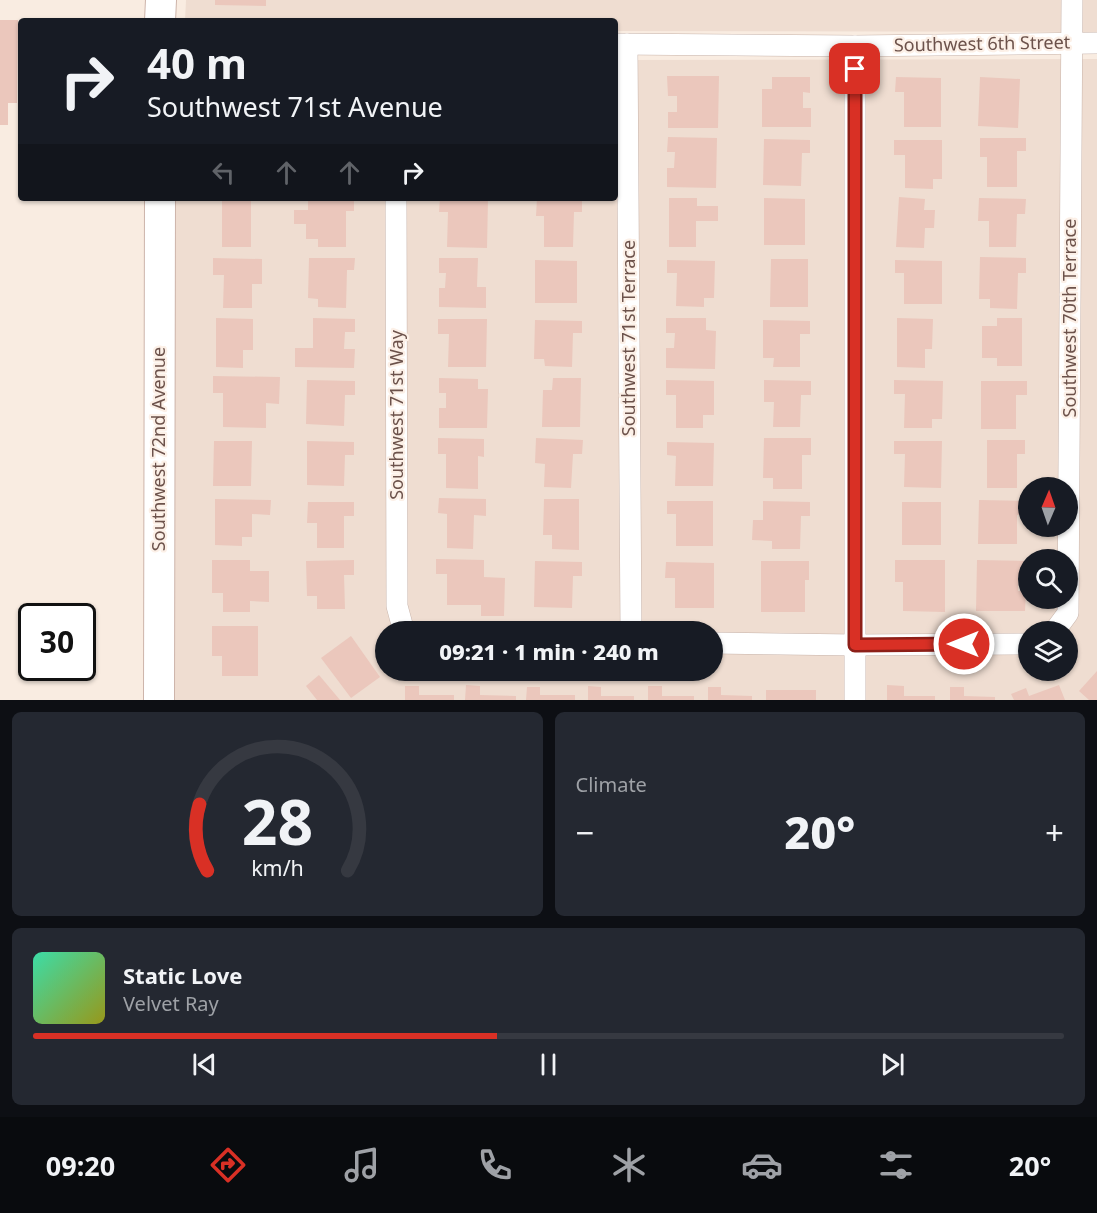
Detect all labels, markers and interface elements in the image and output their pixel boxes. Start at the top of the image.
street label: Southwest 6th Street [894,29,1071,57]
text: 40 m [147,34,247,91]
icon: right [48,42,126,120]
pin [829,43,880,94]
icon: arrive [838,52,871,85]
text: Southwest 71st Avenue [147,88,443,125]
icon: left [207,156,240,189]
icon: ahead [270,156,303,189]
icon: ahead [333,156,366,189]
icon: right [396,156,429,189]
street label: Southwest 70th Terrace [1057,219,1081,417]
street label: Southwest 71st Terrace [616,240,640,436]
street label: Southwest 71st Way [384,329,408,500]
street label: Southwest 72nd Avenue [146,347,170,551]
north arrow [1018,477,1078,537]
map controls [1018,477,1078,681]
button: search [1018,549,1078,609]
speed limit sign: 30 [18,603,96,681]
position arrow [932,612,996,676]
button: layers [1018,621,1078,681]
text: 09:21 · 1 min · 240 m [439,636,659,666]
text: Climate [576,771,647,798]
text: 28 [242,778,313,863]
text: 20° [784,801,855,862]
text: − [576,810,594,855]
text: + [1045,810,1064,855]
text: km/h [251,853,304,882]
text: Static Love [123,960,242,990]
text: Velvet Ray [123,990,219,1017]
icon: previous [188,1048,221,1081]
icon: pause [532,1048,565,1081]
icon: next [876,1048,909,1081]
icon: directions [207,1144,249,1186]
icon: music [341,1144,383,1186]
icon: phone [474,1144,516,1186]
icon: climate [608,1144,650,1186]
icon: car [741,1144,783,1186]
icon: filters [875,1144,917,1186]
text: 09:20 [46,1147,115,1184]
text: 20° [1009,1147,1051,1184]

